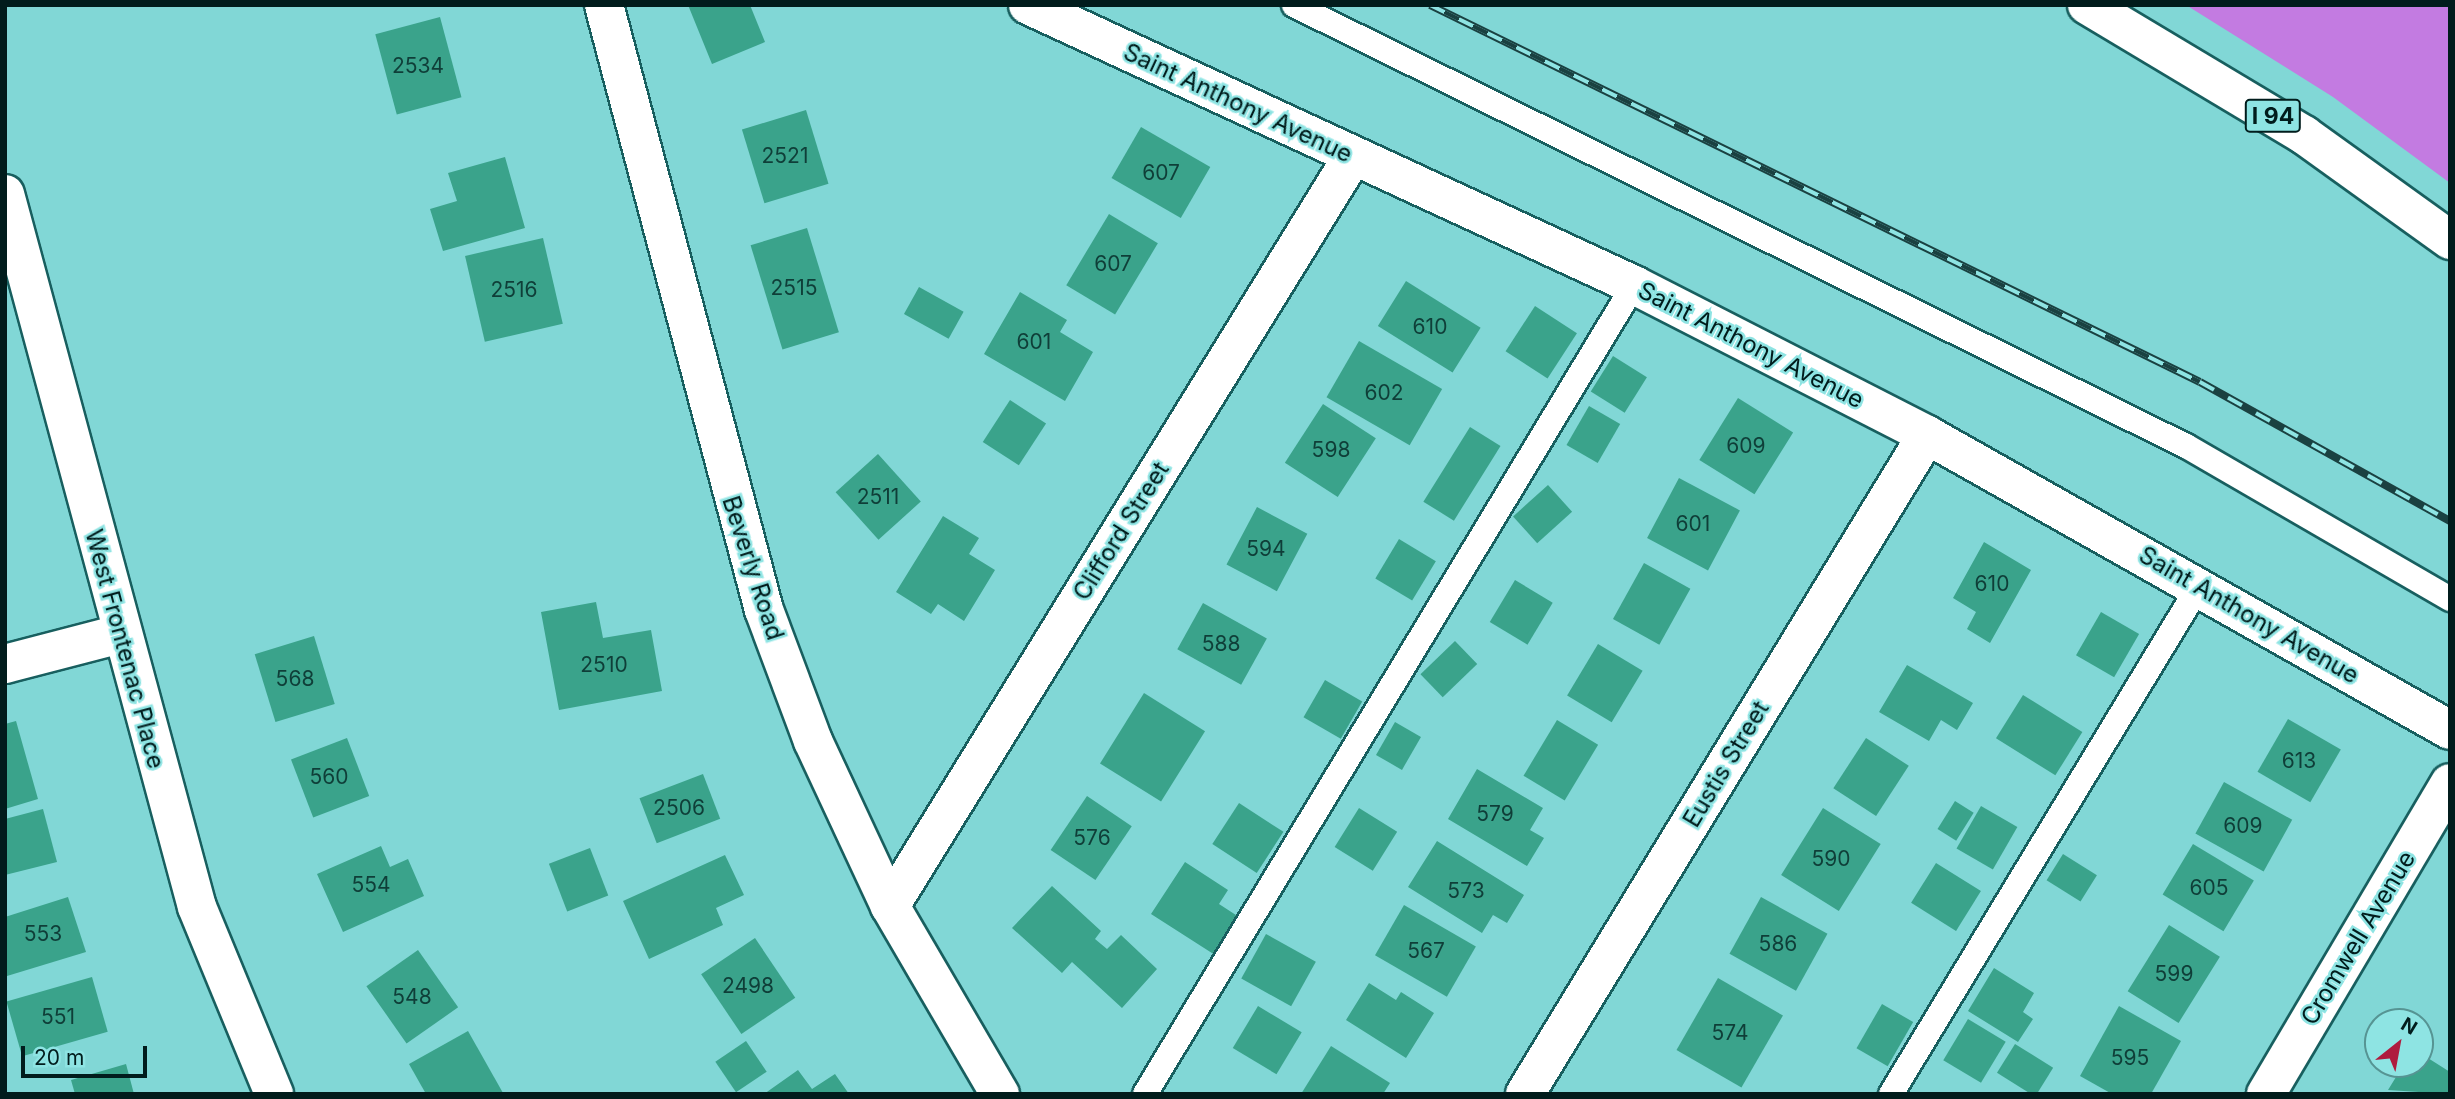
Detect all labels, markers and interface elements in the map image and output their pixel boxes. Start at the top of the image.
street label: Saint Anthony Avenue [1119,37,1357,169]
house number: 2534 [392,53,444,79]
road number: I 94 [2243,97,2303,136]
house number: 2521 [762,143,808,169]
house number: 607 [1142,160,1180,186]
house number: 607 [1094,251,1132,277]
house number: 2515 [771,275,817,301]
street label: Saint Anthony Avenue [1634,276,1868,414]
house number: 2516 [490,277,538,303]
house number: 610 [1413,314,1447,340]
house number: 601 [1017,329,1051,355]
house number: 602 [1364,380,1404,406]
house number: 609 [1726,433,1766,459]
house number: 598 [1312,437,1350,463]
street label: Clifford Street [1067,457,1175,605]
house number: 2511 [857,484,899,510]
street label: Beverly Road [716,492,790,644]
house number: 601 [1676,511,1710,537]
street label: West Frontenac Place [79,526,171,772]
house number: 594 [1246,536,1286,562]
street label: Saint Anthony Avenue [2134,540,2364,690]
house number: 610 [1975,571,2009,597]
house number: 588 [1202,631,1240,657]
house number: 2510 [580,652,628,678]
house number: 568 [276,666,314,692]
street label: Eustis Street [1677,696,1775,832]
house number: 613 [2282,748,2316,774]
house number: 560 [309,764,349,790]
house number: 2506 [653,795,705,821]
house number: 579 [1476,801,1514,827]
house number: 609 [2223,813,2263,839]
house number: 576 [1073,825,1111,851]
house number: 590 [1811,846,1851,872]
street label: Cromwell Avenue [2295,846,2421,1030]
house number: 554 [351,872,391,898]
house number: 605 [2189,875,2229,901]
house number: 573 [1447,878,1485,904]
house number: 553 [24,921,62,947]
house number: 586 [1759,931,1797,957]
house number: 567 [1407,938,1445,964]
house number: 599 [2155,961,2193,987]
house number: 2498 [722,973,774,999]
house number: 548 [392,984,432,1010]
house number: 551 [41,1004,75,1030]
north arrow [2364,1008,2434,1078]
text: N [2397,1013,2421,1040]
house number: 574 [1712,1020,1748,1046]
scale bar [24,1032,150,1076]
text: 20 m [34,1045,84,1070]
house number: 595 [2111,1045,2149,1071]

